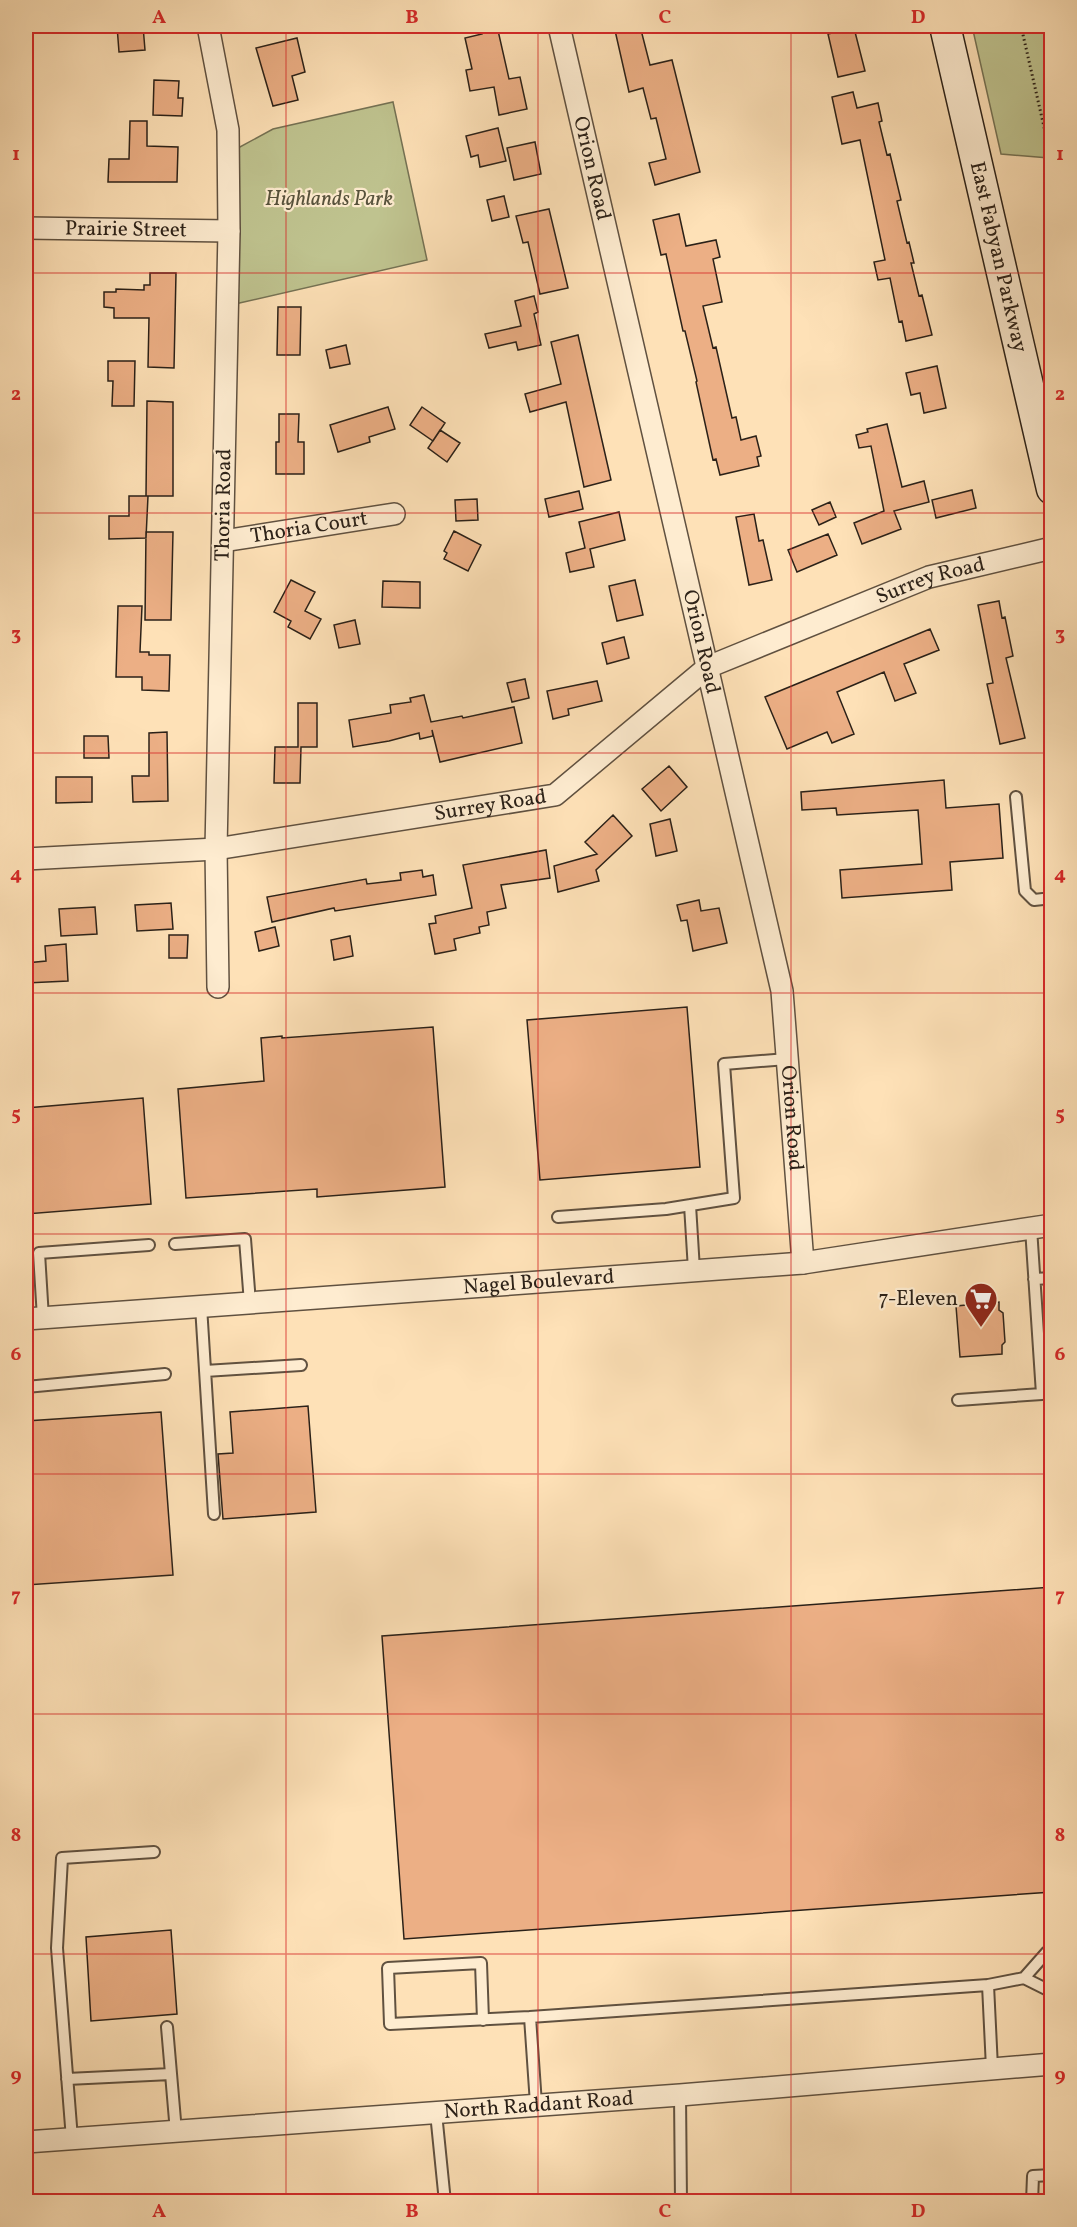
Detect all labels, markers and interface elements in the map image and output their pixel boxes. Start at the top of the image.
text: A [152,4,166,32]
text: B [405,4,419,32]
text: C [659,4,672,32]
text: D [911,4,925,32]
street label: Orion Road [566,113,618,223]
text: 1 [12,141,20,169]
text: 1 [1056,141,1064,169]
street label: East Fabyan Parkway [962,159,1035,356]
park label: Highlands Park [265,185,393,214]
street label: Prairie Street [65,214,187,245]
text: 2 [11,381,21,409]
text: 2 [1055,381,1065,409]
street label: Thoria Road [209,448,239,562]
street label: Thoria Court [248,504,370,551]
street label: Surrey Road [871,550,988,612]
street label: Orion Road [675,587,727,697]
text: 3 [11,621,21,649]
text: 3 [1055,621,1065,649]
street label: Surrey Road [432,782,548,829]
text: 4 [10,861,22,889]
text: 4 [1054,861,1066,889]
street label: Orion Road [773,1064,810,1172]
text: 5 [11,1101,21,1129]
text: 5 [1055,1101,1065,1129]
street label: Nagel Boulevard [462,1262,615,1302]
supermarket icon: 7-Eleven [963,1281,999,1328]
place label: 7-Eleven [878,1285,958,1314]
text: 6 [11,1341,22,1369]
text: 6 [1055,1341,1066,1369]
text: 7 [11,1582,21,1610]
text: 7 [1055,1582,1065,1610]
text: 8 [11,1822,21,1850]
text: 8 [1055,1822,1065,1850]
text: 9 [10,2062,22,2090]
text: 9 [1054,2062,1066,2090]
street label: North Raddant Road [443,2084,635,2126]
text: A [152,2198,166,2226]
text: B [405,2198,419,2226]
text: C [659,2198,672,2226]
text: D [911,2198,925,2226]

